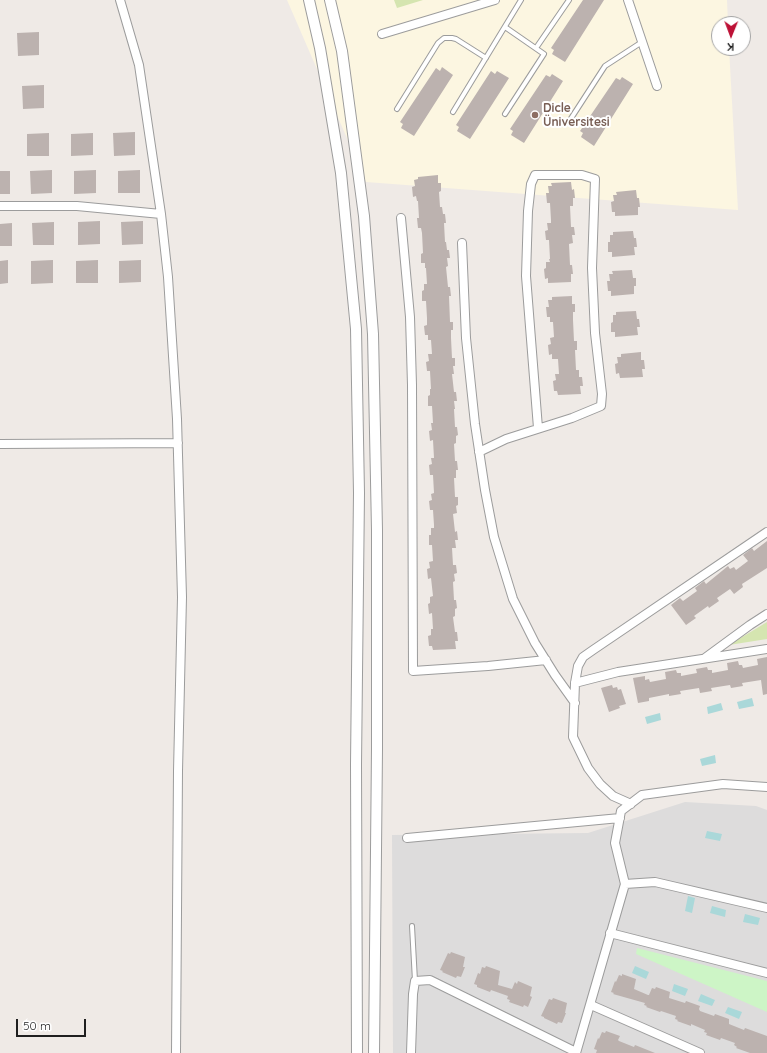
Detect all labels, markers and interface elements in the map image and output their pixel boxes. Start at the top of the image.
north arrow [711,16,751,56]
text: K [727,40,735,54]
place label: Dicle Üniversitesi [543,101,610,129]
marker: Dicle Üniversitesi [530,110,540,120]
scale bar [18,1011,88,1037]
text: 50 m [23,1018,51,1033]

